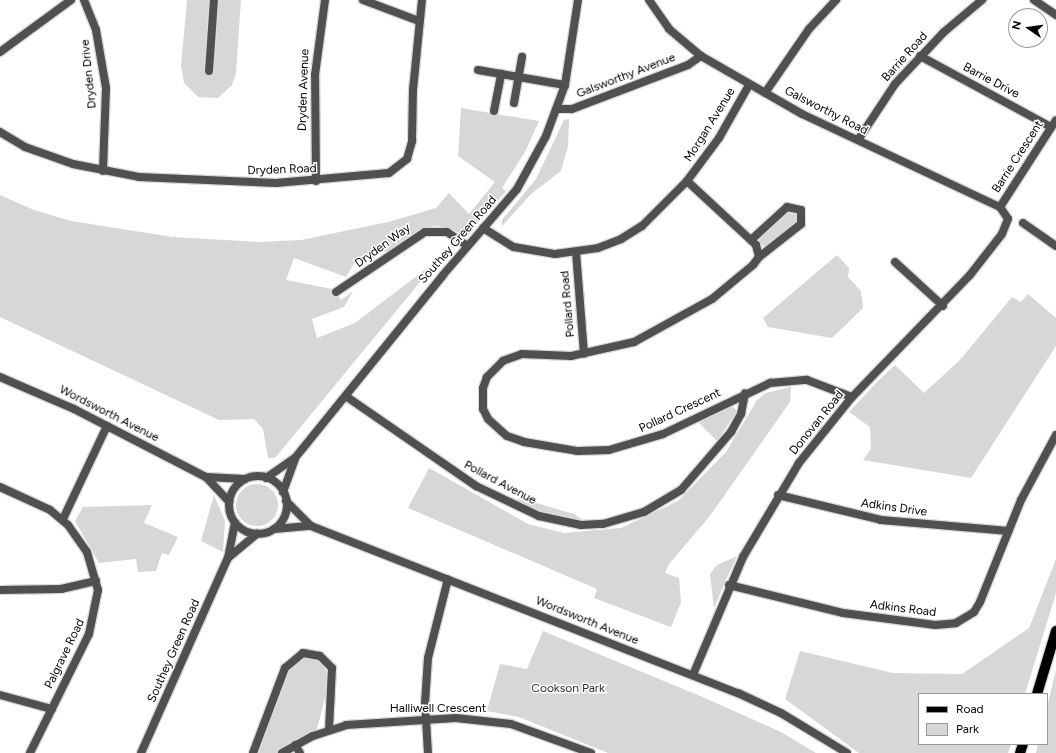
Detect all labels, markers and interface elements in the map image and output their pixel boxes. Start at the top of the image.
north arrow [1008,8,1048,48]
text: N [1010,20,1024,31]
street label: Barrie Road [879,29,931,85]
street label: Dryden Drive [78,39,100,109]
street label: Dryden Avenue [295,49,313,131]
street label: Galsworthy Avenue [575,51,677,101]
street label: Barrie Drive [960,60,1022,102]
street label: Galsworthy Road [782,84,870,138]
street label: Morgan Avenue [681,85,739,165]
street label: Barrie Crescent [989,118,1047,196]
street label: Dryden Road [247,162,317,178]
street label: Southey Green Road [416,193,500,287]
street label: Dryden Way [352,221,414,271]
street label: Pollard Road [558,270,578,338]
street label: Wordsworth Avenue [57,383,161,445]
street label: Pollard Crescent [637,386,723,436]
street label: Donovan Road [787,388,847,458]
street label: Pollard Avenue [461,458,539,508]
street label: Adkins Drive [860,496,928,520]
street label: Wordsworth Avenue [533,594,641,648]
street label: Southey Green Road [145,597,203,705]
street label: Adkins Road [869,598,937,620]
street label: Palgrave Road [42,617,88,691]
park label: Cookson Park [531,682,605,696]
legend [918,693,1048,745]
street label: Halliwell Crescent [390,702,486,716]
text: Road [956,702,984,716]
text: Park [956,722,979,736]

